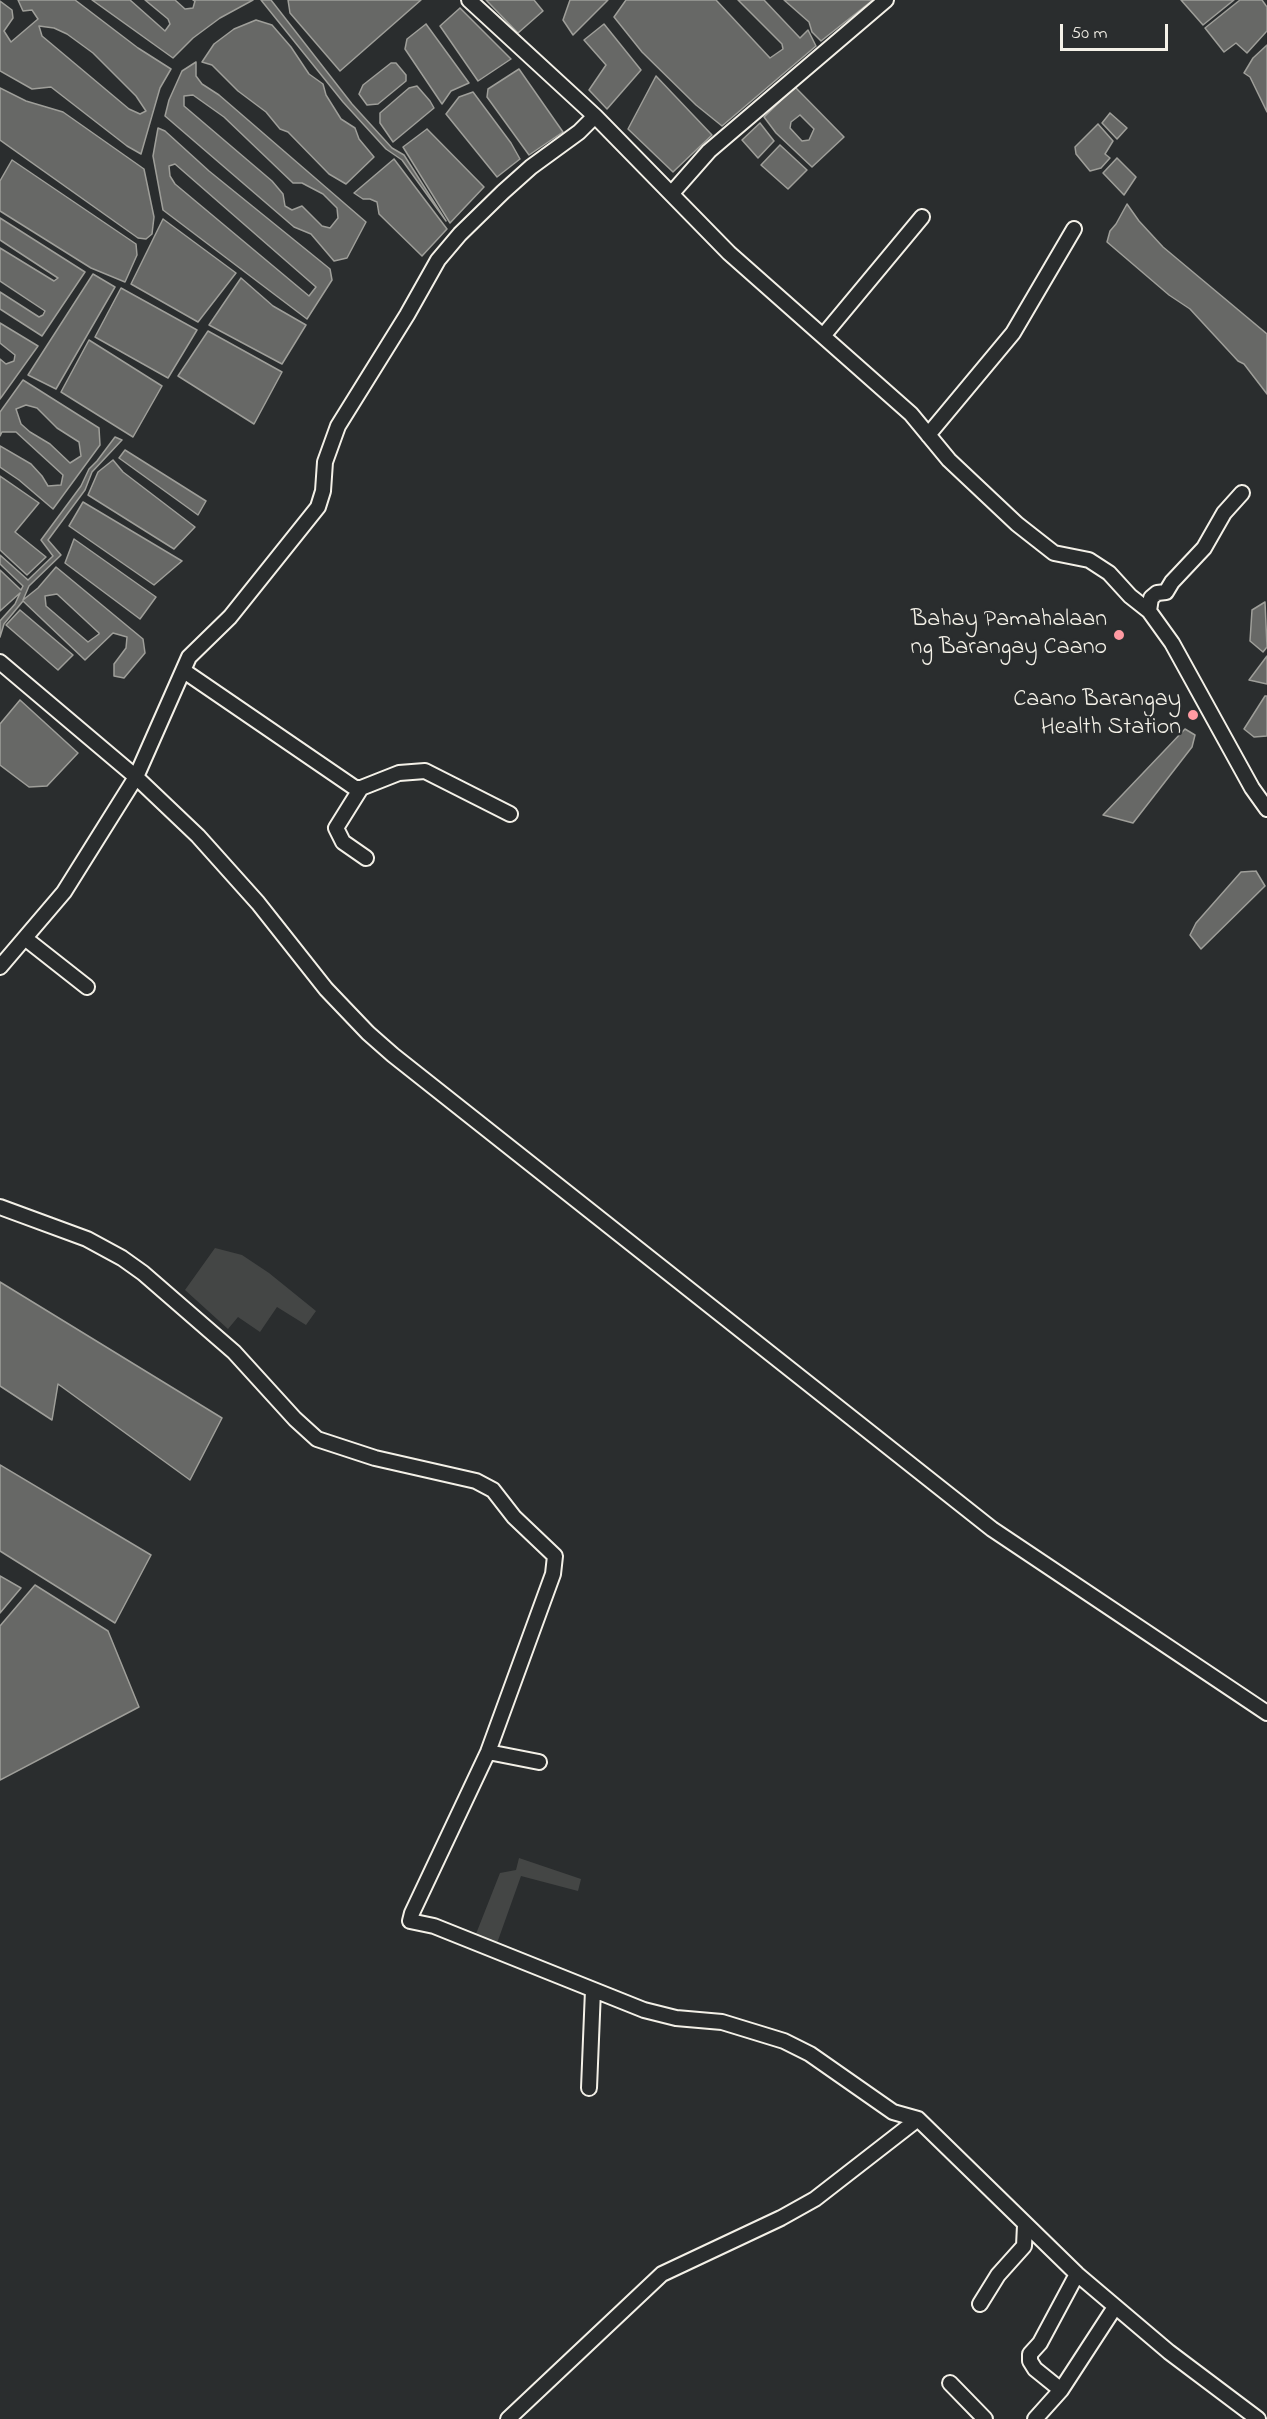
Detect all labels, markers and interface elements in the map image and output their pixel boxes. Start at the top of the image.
scale bar [1063,12,1171,50]
text: 50 m [1071,21,1108,47]
place label: Bahay Pamahalaan ng Barangay Caano [911,607,1107,663]
marker: Bahay Pamahalaan ng Barangay Caano [1112,628,1126,642]
place label: Caano Barangay Health Station [1013,687,1181,743]
marker: Caano Barangay Health Station [1186,708,1200,722]

